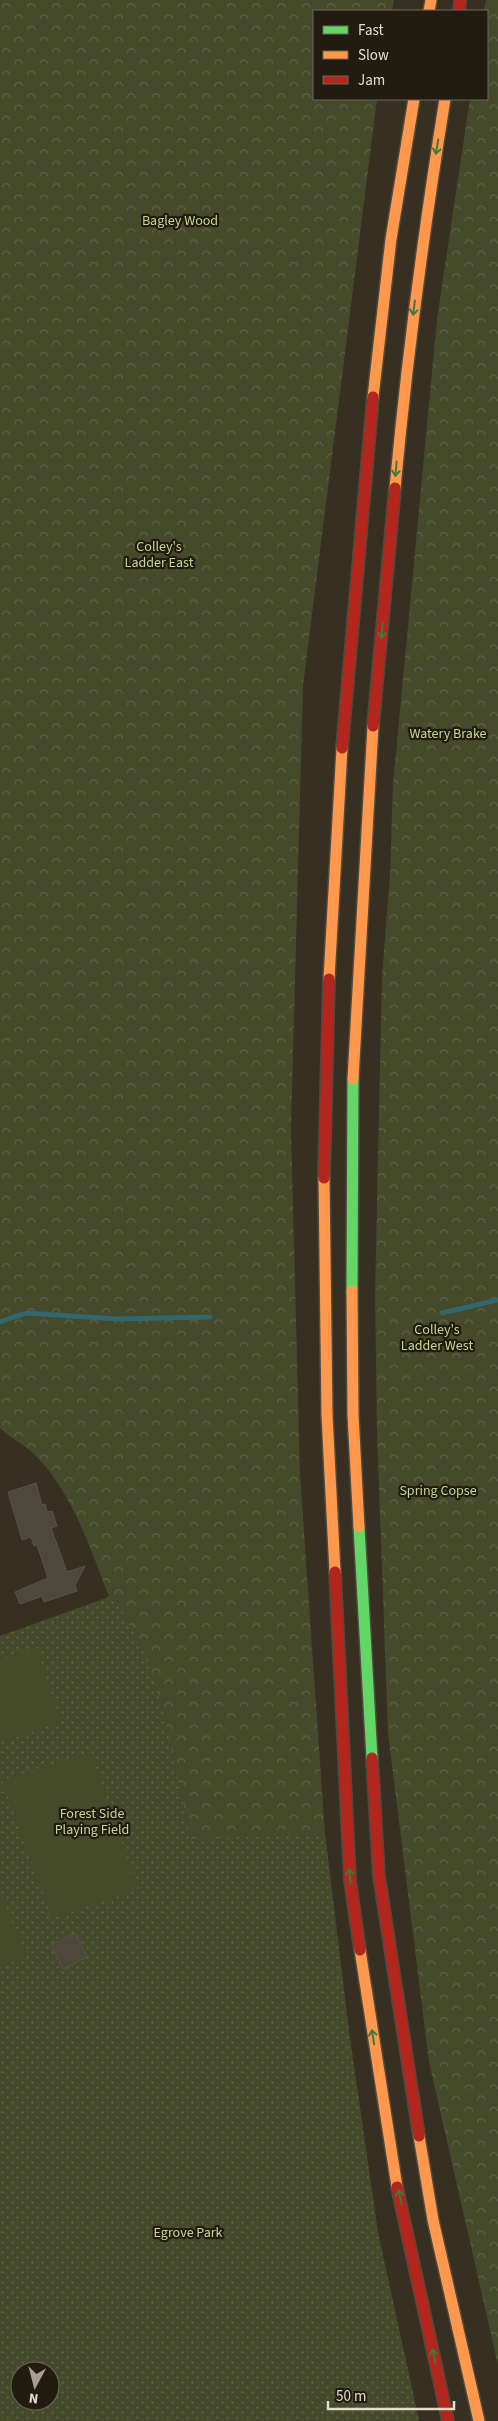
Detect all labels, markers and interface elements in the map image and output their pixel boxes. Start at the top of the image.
legend [313,10,488,100]
text: Fast [358,20,384,41]
text: Slow [358,45,389,66]
text: Jam [358,70,385,91]
one-way arrow [432,139,442,155]
park label: Bagley Wood [142,211,218,231]
one-way arrow [409,299,419,315]
one-way arrow [392,461,401,477]
park label: Colley's Ladder East [125,537,194,573]
one-way arrow [377,623,386,639]
park label: Watery Brake [409,724,487,744]
park label: Colley's Ladder West [401,1320,473,1356]
park label: Spring Copse [399,1481,477,1501]
park label: Forest Side Playing Field [55,1804,129,1840]
one-way arrow [345,1869,354,1885]
one-way arrow [368,2030,378,2046]
one-way arrow [395,2190,404,2206]
park label: Egrove Park [153,2223,223,2243]
one-way arrow [429,2349,438,2365]
north arrow [10,2361,60,2411]
scale bar [328,2378,454,2410]
text: 50 m [336,2386,366,2407]
text: N [28,2387,39,2408]

